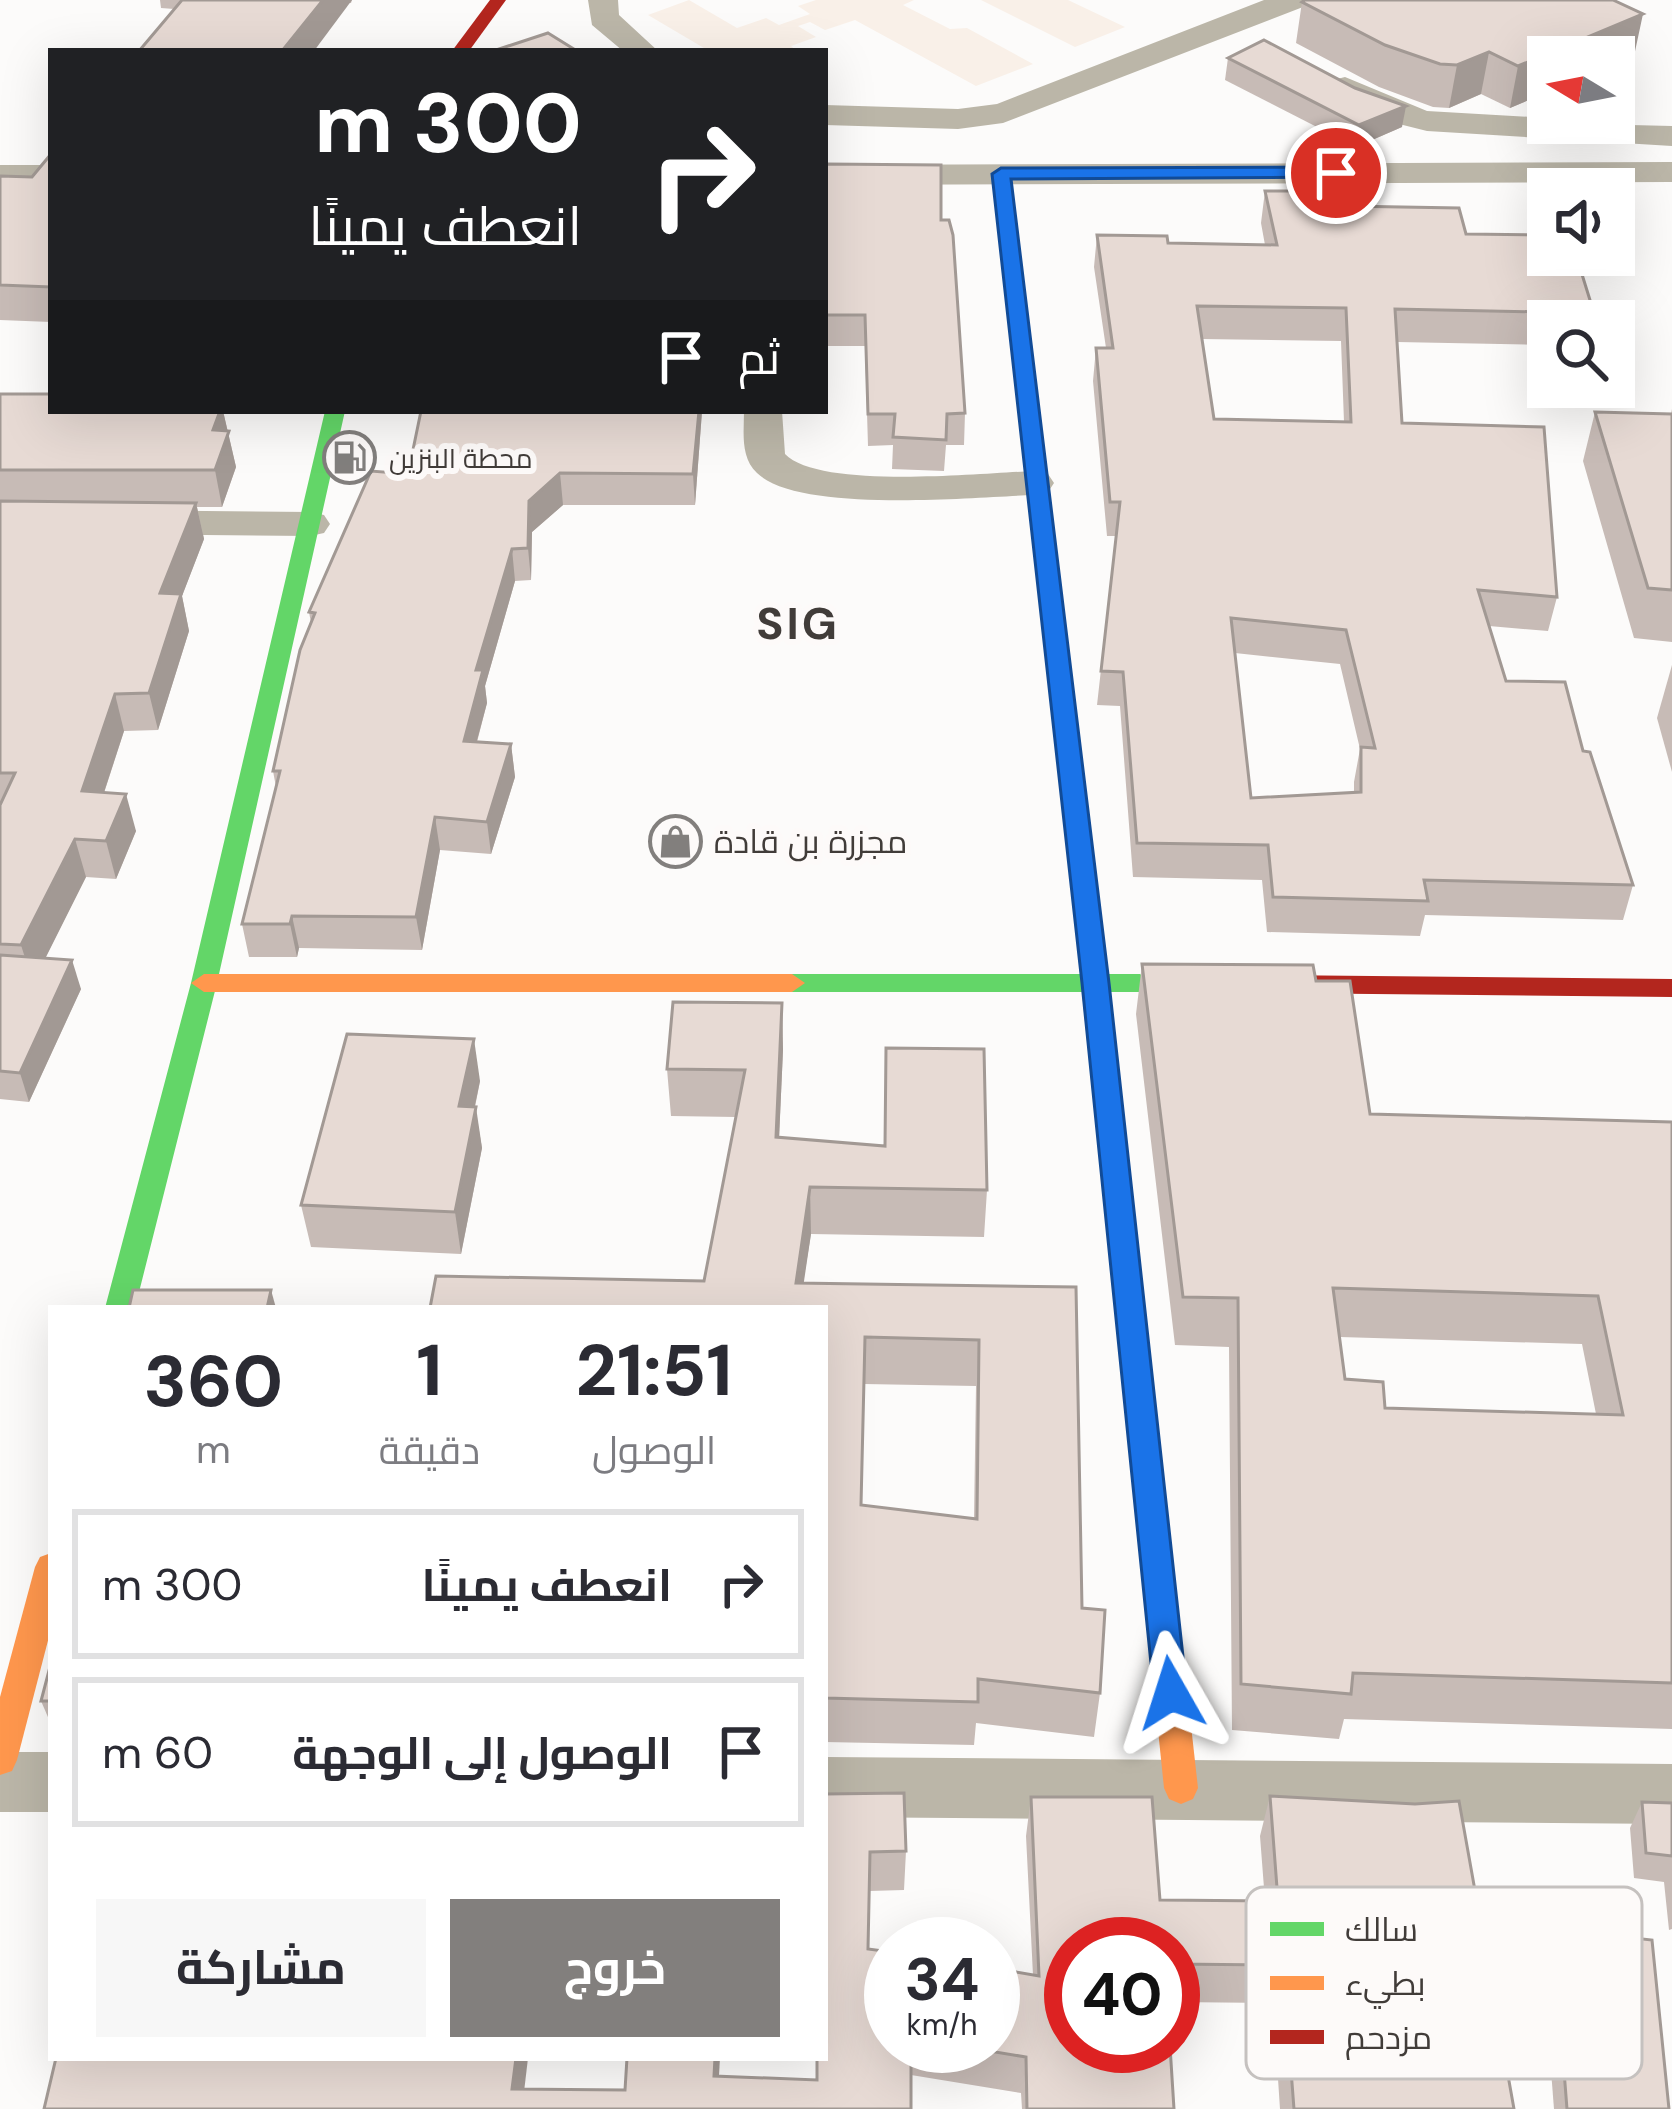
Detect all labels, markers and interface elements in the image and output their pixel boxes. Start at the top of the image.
north arrow [1527,36,1635,144]
map controls [1527,36,1635,408]
text: 300 m [314,69,582,178]
icon: right [624,96,780,252]
pin [1285,122,1387,224]
icon: arrive [1303,140,1369,206]
button: sound [1527,168,1635,276]
text: انعطف يمينًا [308,191,582,262]
button: search [1527,300,1635,408]
icon: arrive [648,324,714,390]
text: ثم [738,329,780,388]
fuel station icon: محطة البنزين [322,430,378,486]
place label: محطة البنزين [389,441,533,476]
district label: SIG [756,594,840,653]
shop icon: مجزرة بن قادة [647,813,703,869]
place label: مجزرة بن قادة [714,820,907,863]
text: 1 [416,1324,442,1417]
text: 21:51 [576,1324,733,1417]
text: 360 [143,1335,283,1428]
text: m [196,1424,231,1475]
text: دقيقة [379,1425,480,1476]
text: الوصول [592,1425,716,1476]
icon: right [708,1551,774,1617]
text: 300 m [102,1555,242,1614]
text: انعطف يمينًا [422,1556,672,1615]
position arrow [1108,1630,1234,1756]
icon: arrive [708,1719,774,1785]
text: 60 m [102,1723,213,1782]
text: الوصول إلى الوجهة [292,1724,672,1783]
legend [1246,1887,1642,2079]
button: مشاركة [96,1899,426,2037]
button: خروج [450,1899,780,2037]
text: سالك [1345,1908,1418,1951]
speed limit sign: 40 [1044,1917,1200,2073]
text: 34 [904,1940,980,2019]
text: بطيء [1345,1962,1426,2009]
text: km/h [907,2005,977,2044]
text: مزدحم [1345,2016,1432,2060]

